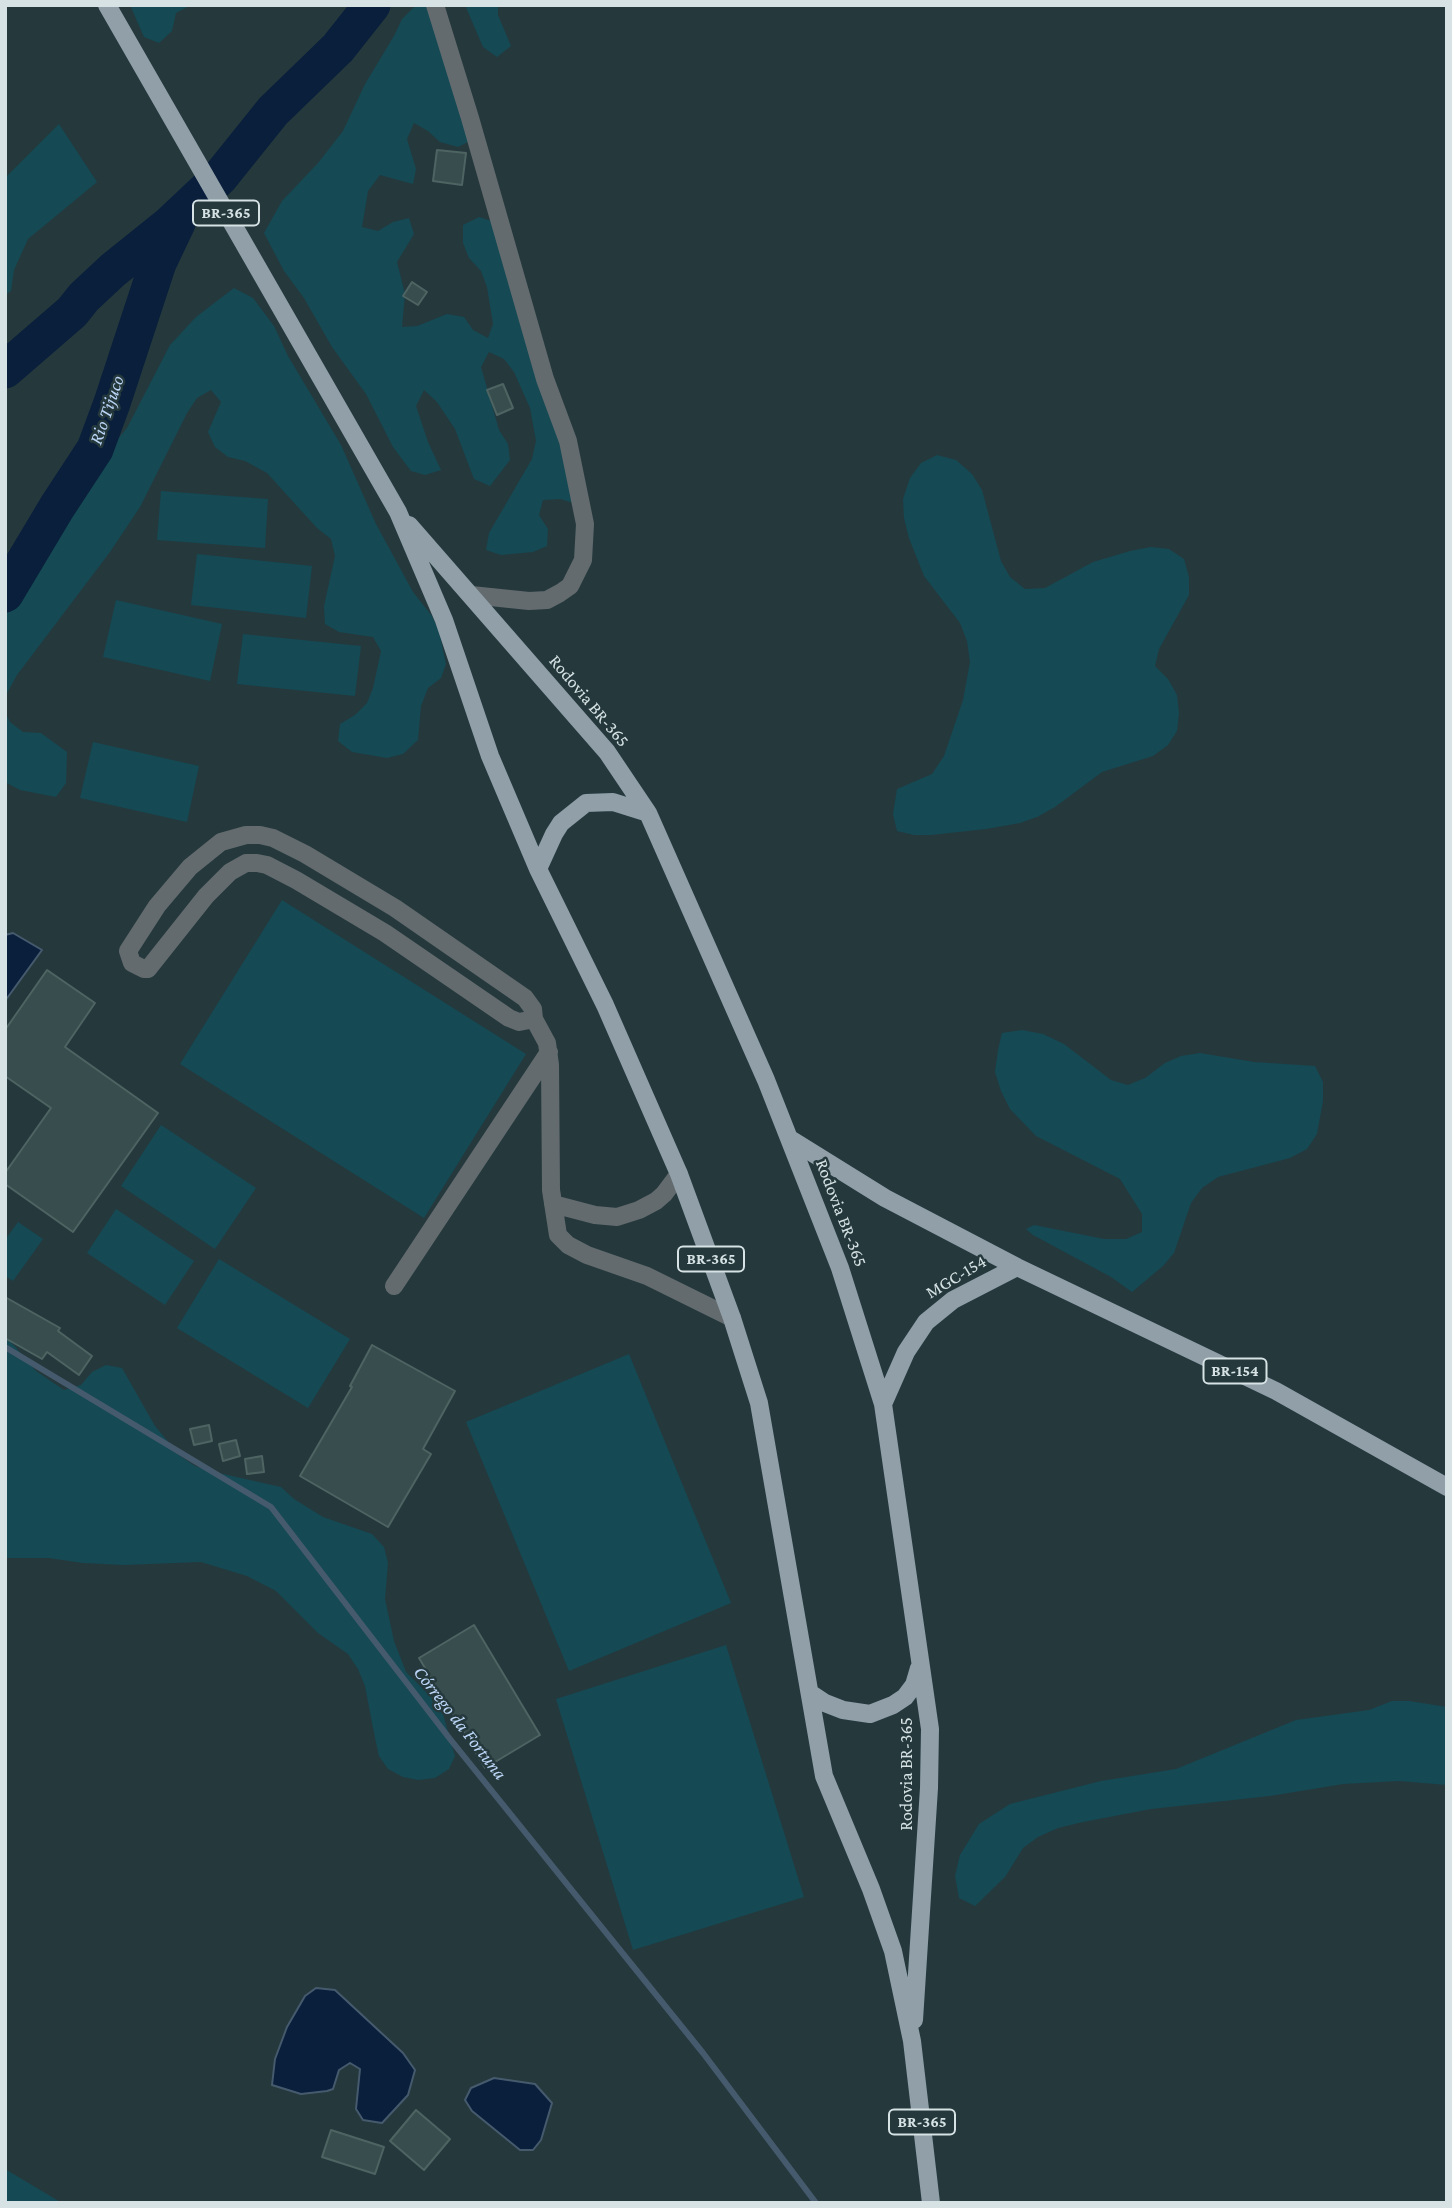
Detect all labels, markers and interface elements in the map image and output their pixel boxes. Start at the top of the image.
road number: BR-365 [193,200,259,226]
water label: Rio Tijuco [85,372,129,448]
street label: Rodovia BR-365 [544,651,634,751]
street label: Rodovia BR-365 [811,1156,871,1270]
road number: BR-365 [678,1246,744,1272]
street label: MGC-154 [922,1251,990,1303]
road number: BR-154 [1204,1358,1266,1384]
water label: Córrego da Fortuna [408,1662,512,1784]
street label: Rodovia BR-365 [895,1717,917,1831]
road number: BR-365 [889,2110,955,2134]

